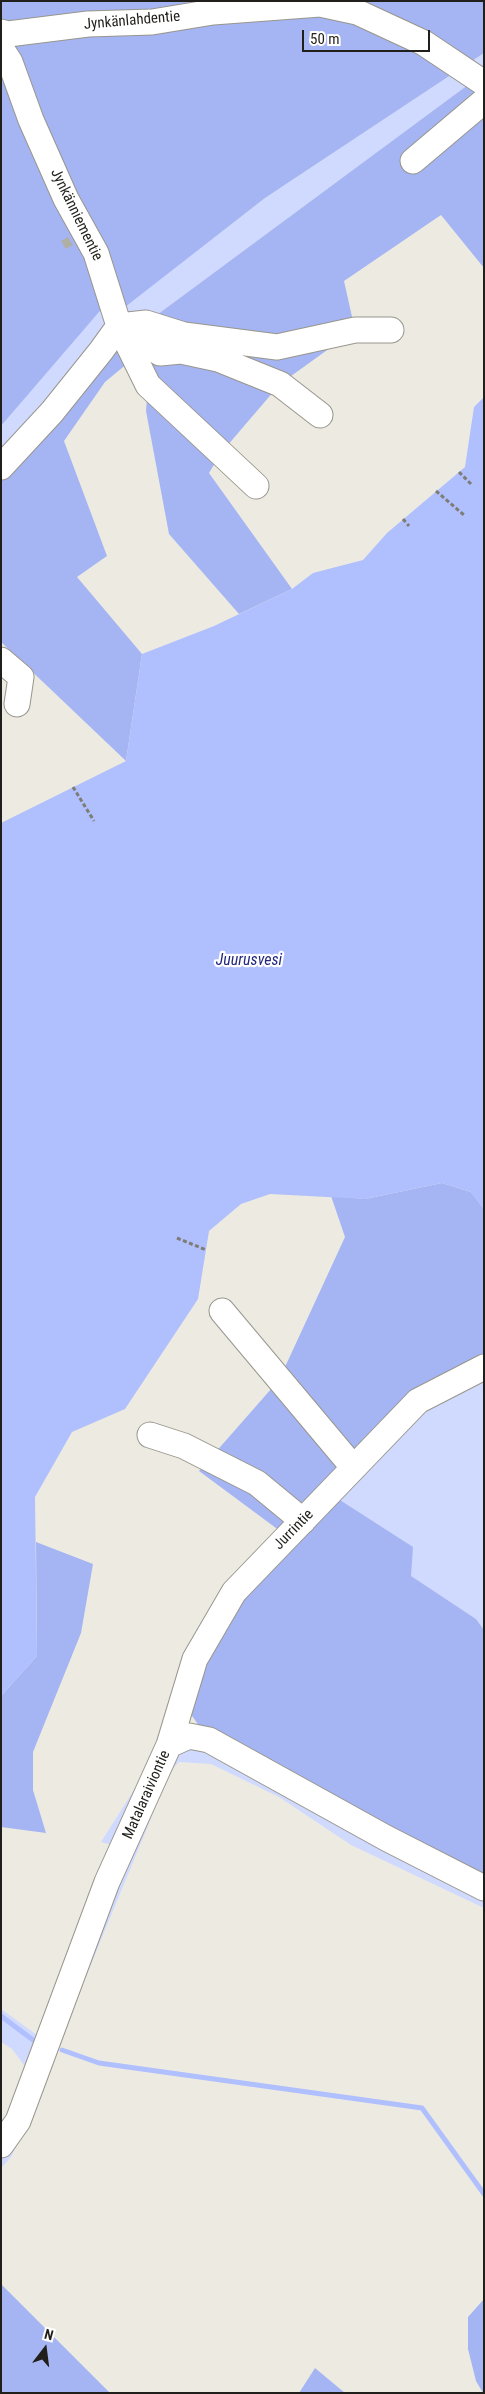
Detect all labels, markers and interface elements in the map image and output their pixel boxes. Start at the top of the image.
street label: Jynkänlahdentie [83,8,181,34]
scale bar [305,20,432,52]
text: 50 m [310,30,340,48]
street label: Jynkänniementie [46,166,106,264]
water label: Juurusvesi [216,951,282,971]
street label: Jurrintie [270,1506,318,1554]
street label: Matalaraiviontie [119,1748,175,1842]
north arrow [20,2324,70,2374]
text: N [43,2326,55,2343]

